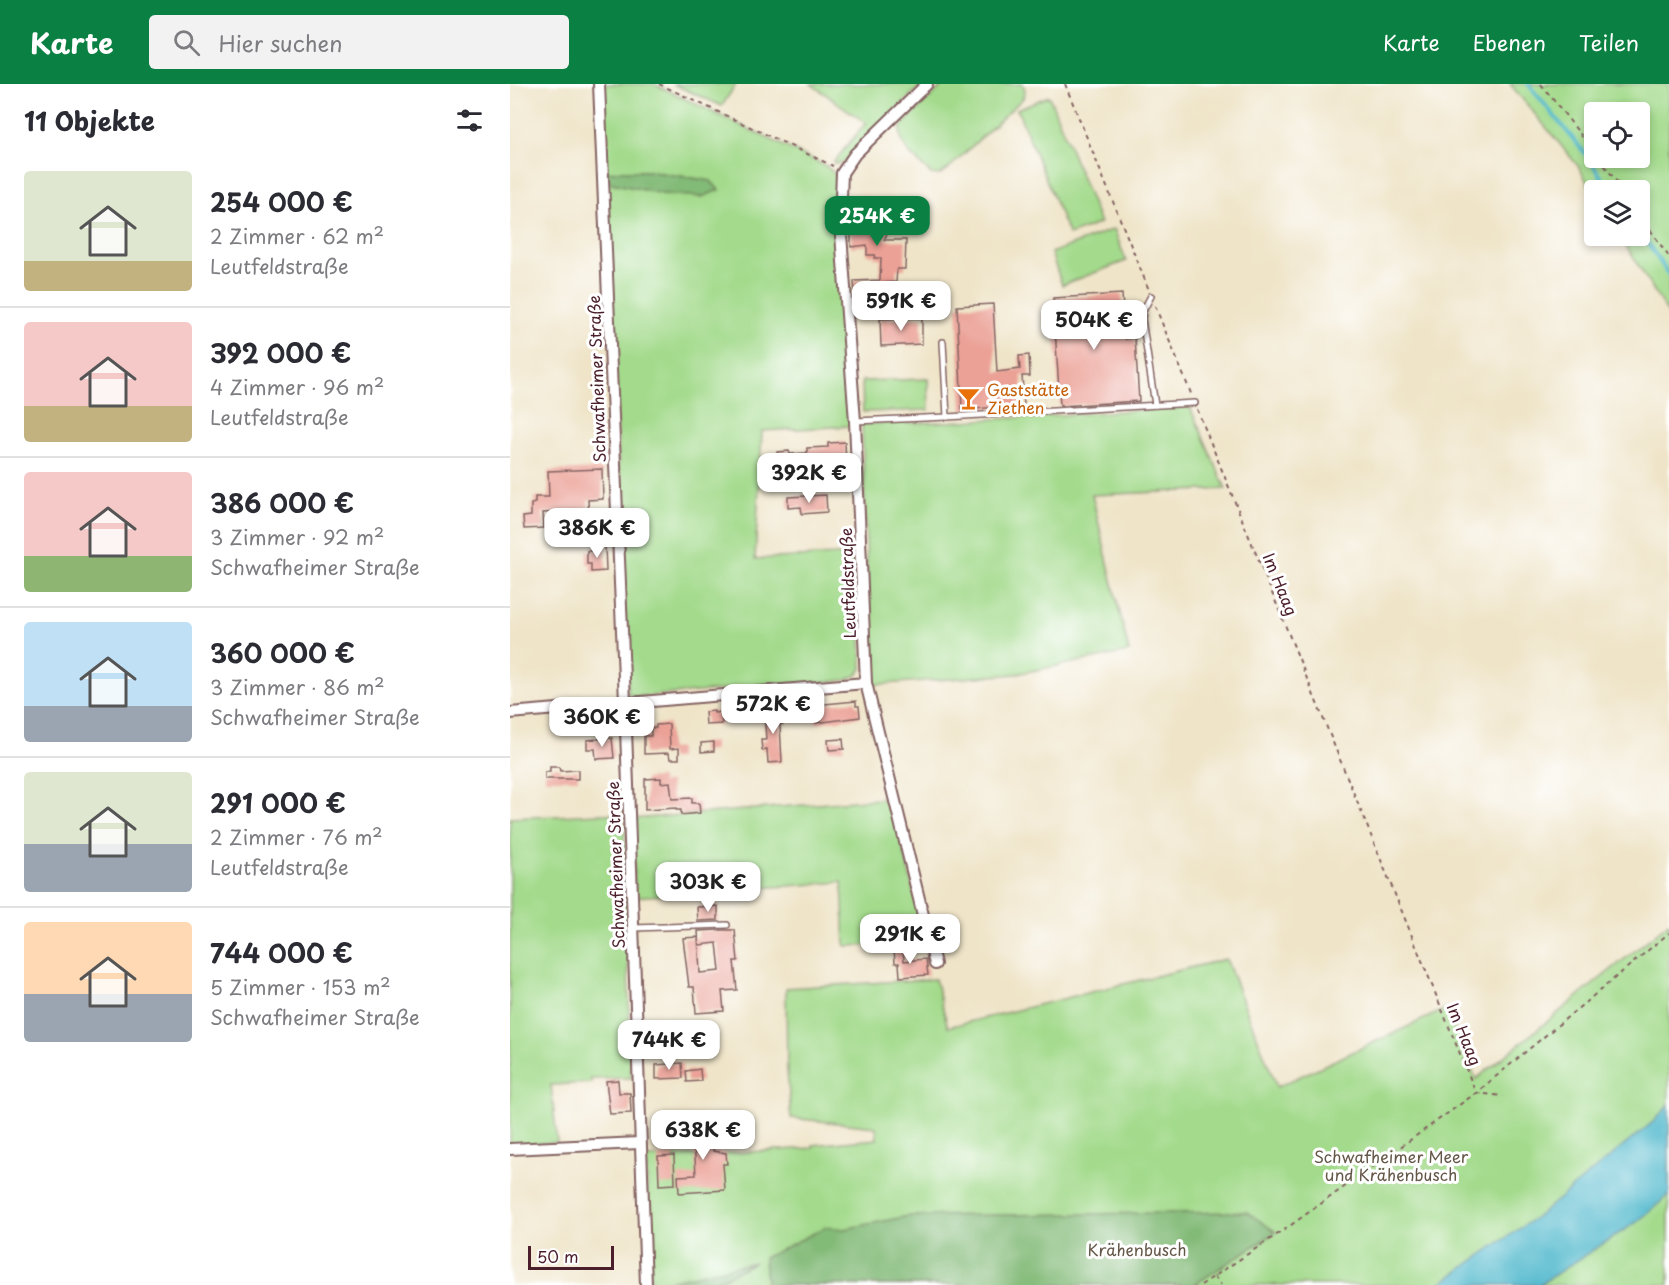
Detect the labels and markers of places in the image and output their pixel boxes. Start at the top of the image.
pin: 254K € [828,196,926,247]
pin: 591K € [852,281,950,332]
pin: 504K € [1045,300,1143,351]
place label: Gaststätte Ziethen [987,377,1069,419]
bar icon: Gaststätte Ziethen [956,385,982,411]
pin: 392K € [760,453,858,504]
pin: 386K € [548,508,646,559]
pin: 572K € [724,684,822,735]
pin: 360K € [553,697,651,748]
pin: 303K € [659,862,757,913]
pin: 291K € [861,914,959,965]
pin: 744K € [620,1020,718,1071]
pin: 638K € [654,1110,752,1161]

